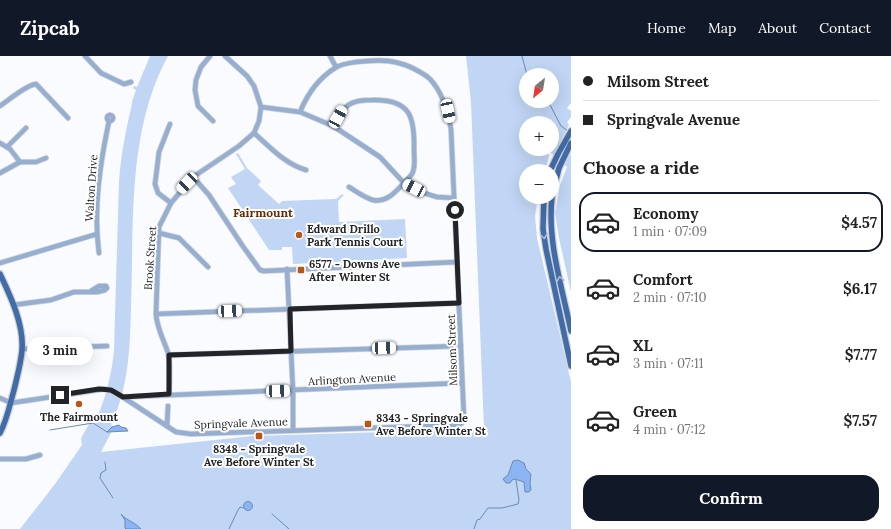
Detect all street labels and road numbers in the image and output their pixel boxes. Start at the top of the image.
street label: Walton Drive [82,154,100,222]
street label: Brook Street [141,225,159,291]
street label: Milsom Street [444,313,460,386]
street label: Arlington Avenue [307,370,396,388]
street label: Springvale Avenue [194,414,288,432]

